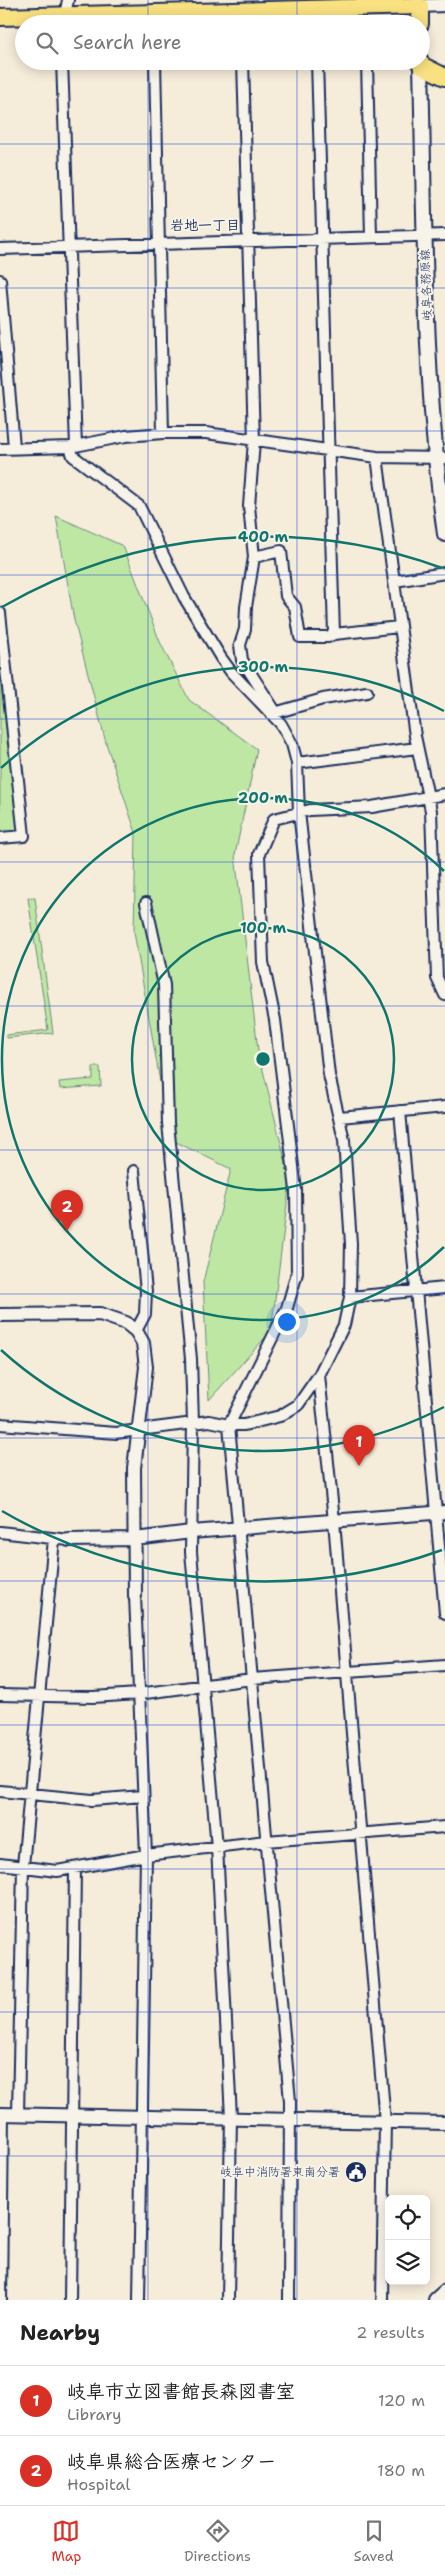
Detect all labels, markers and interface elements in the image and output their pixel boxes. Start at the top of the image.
search box [15,15,430,70]
icon: search [33,29,61,57]
text: Search here [73,30,182,55]
district label: 岩地一丁目 [170,216,240,234]
street label: 岐阜各務原線 [417,249,435,321]
text: 400 m [238,527,288,547]
text: 300 m [238,657,288,677]
text: 200 m [238,788,288,808]
text: 100 m [240,918,286,938]
centre of rings [254,1050,272,1068]
pin: 2 [51,1190,83,1231]
your location [274,1309,300,1335]
pin: 1 [343,1425,375,1466]
public building icon: 岐阜中消防署東南分署 [344,2160,368,2184]
place label: 岐阜中消防署東南分署 [220,2164,340,2180]
map controls [385,2195,430,2285]
button: locate [385,2195,430,2240]
button: layers [385,2240,430,2285]
text: Nearby [20,2319,100,2347]
text: 2 results [356,2322,425,2343]
text: 岐阜市立図書館長森図書室 [67,2379,295,2404]
text: 1 [32,2390,40,2411]
text: 120 m [378,2390,425,2411]
text: Library [67,2404,122,2425]
text: 岐阜県総合医療センター [67,2449,276,2474]
text: 2 [30,2460,42,2481]
text: 180 m [377,2460,425,2481]
text: Hospital [67,2474,130,2495]
tab: Map [51,2517,81,2565]
tab: Directions [184,2517,251,2565]
tab: Saved [354,2517,394,2565]

